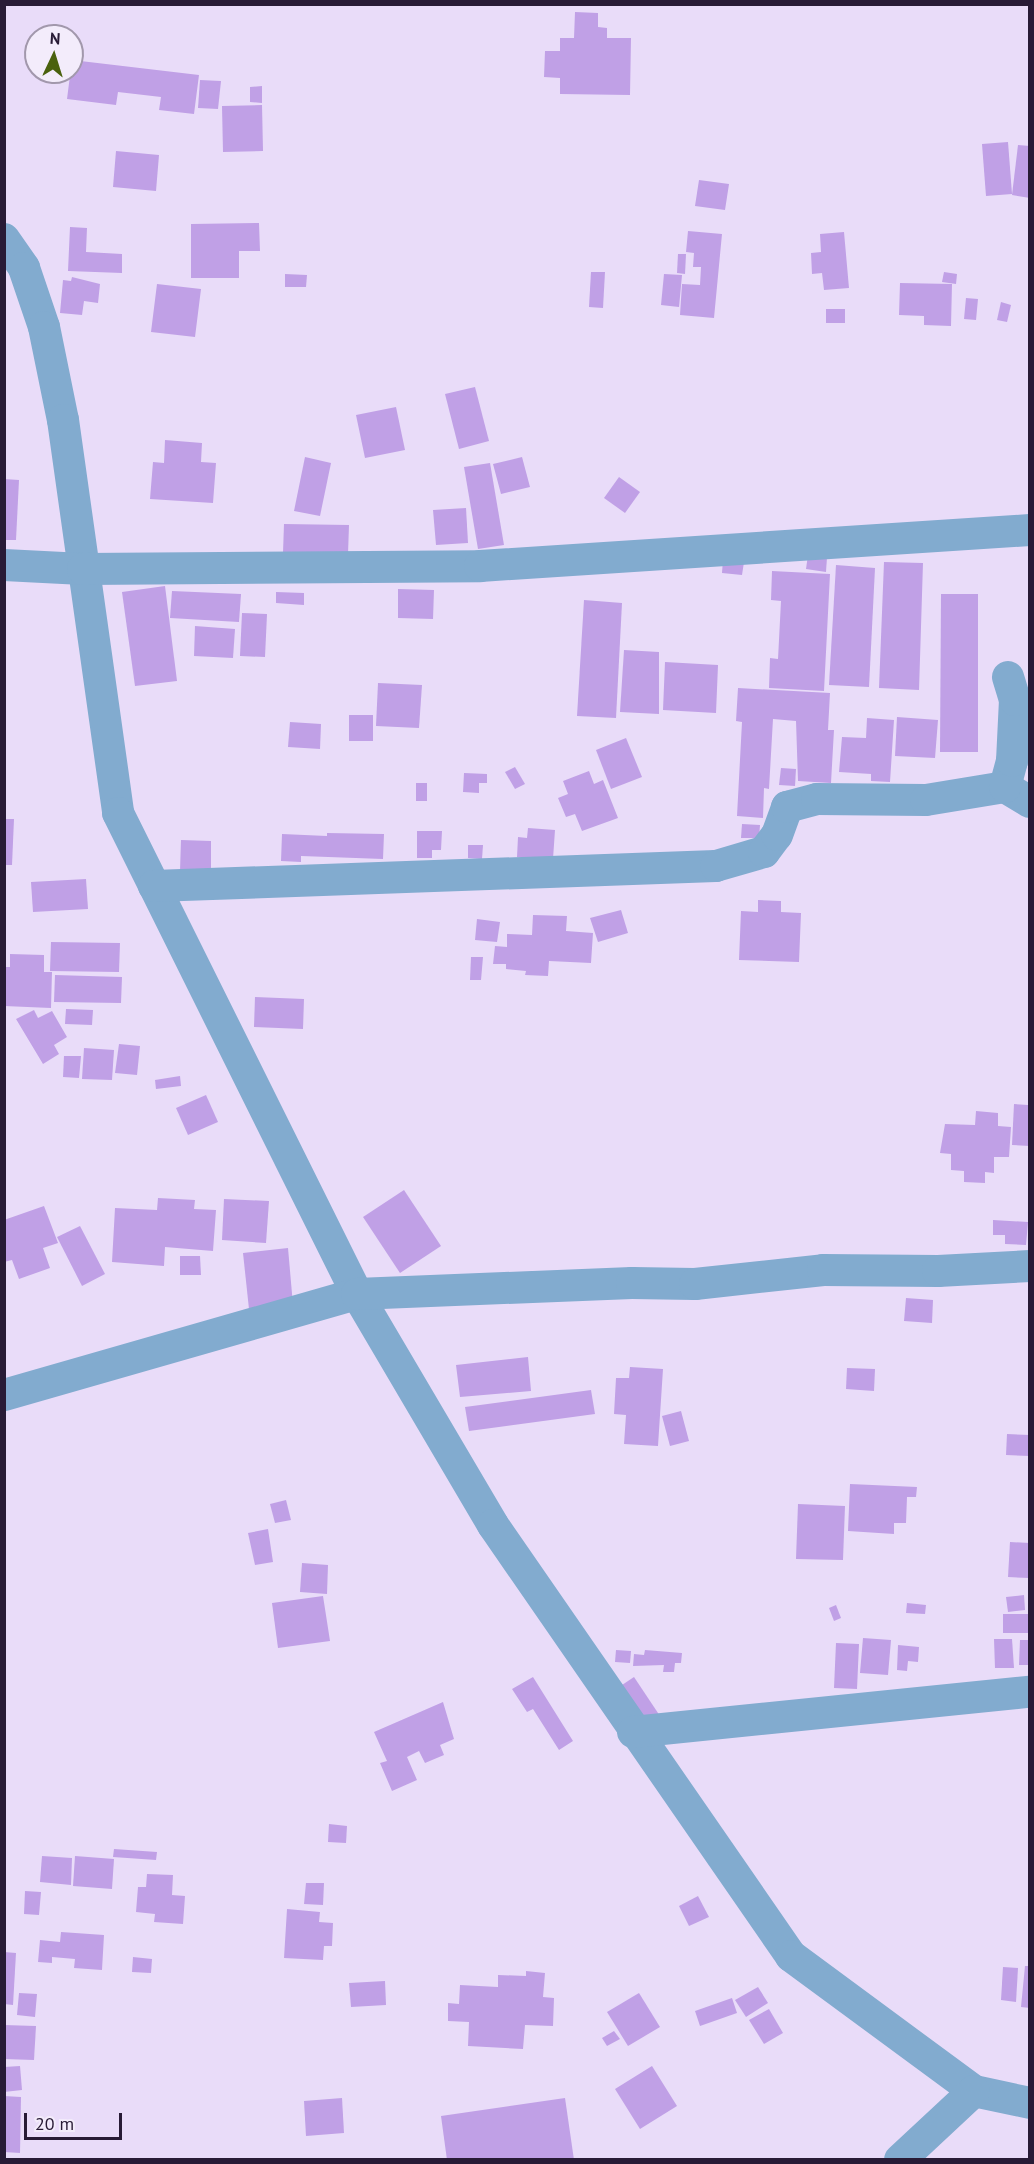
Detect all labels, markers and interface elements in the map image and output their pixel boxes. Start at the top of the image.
north arrow [24,24,84,84]
text: N [49,28,61,48]
scale bar [27,2101,124,2139]
text: 20 m [35,2112,74,2135]

